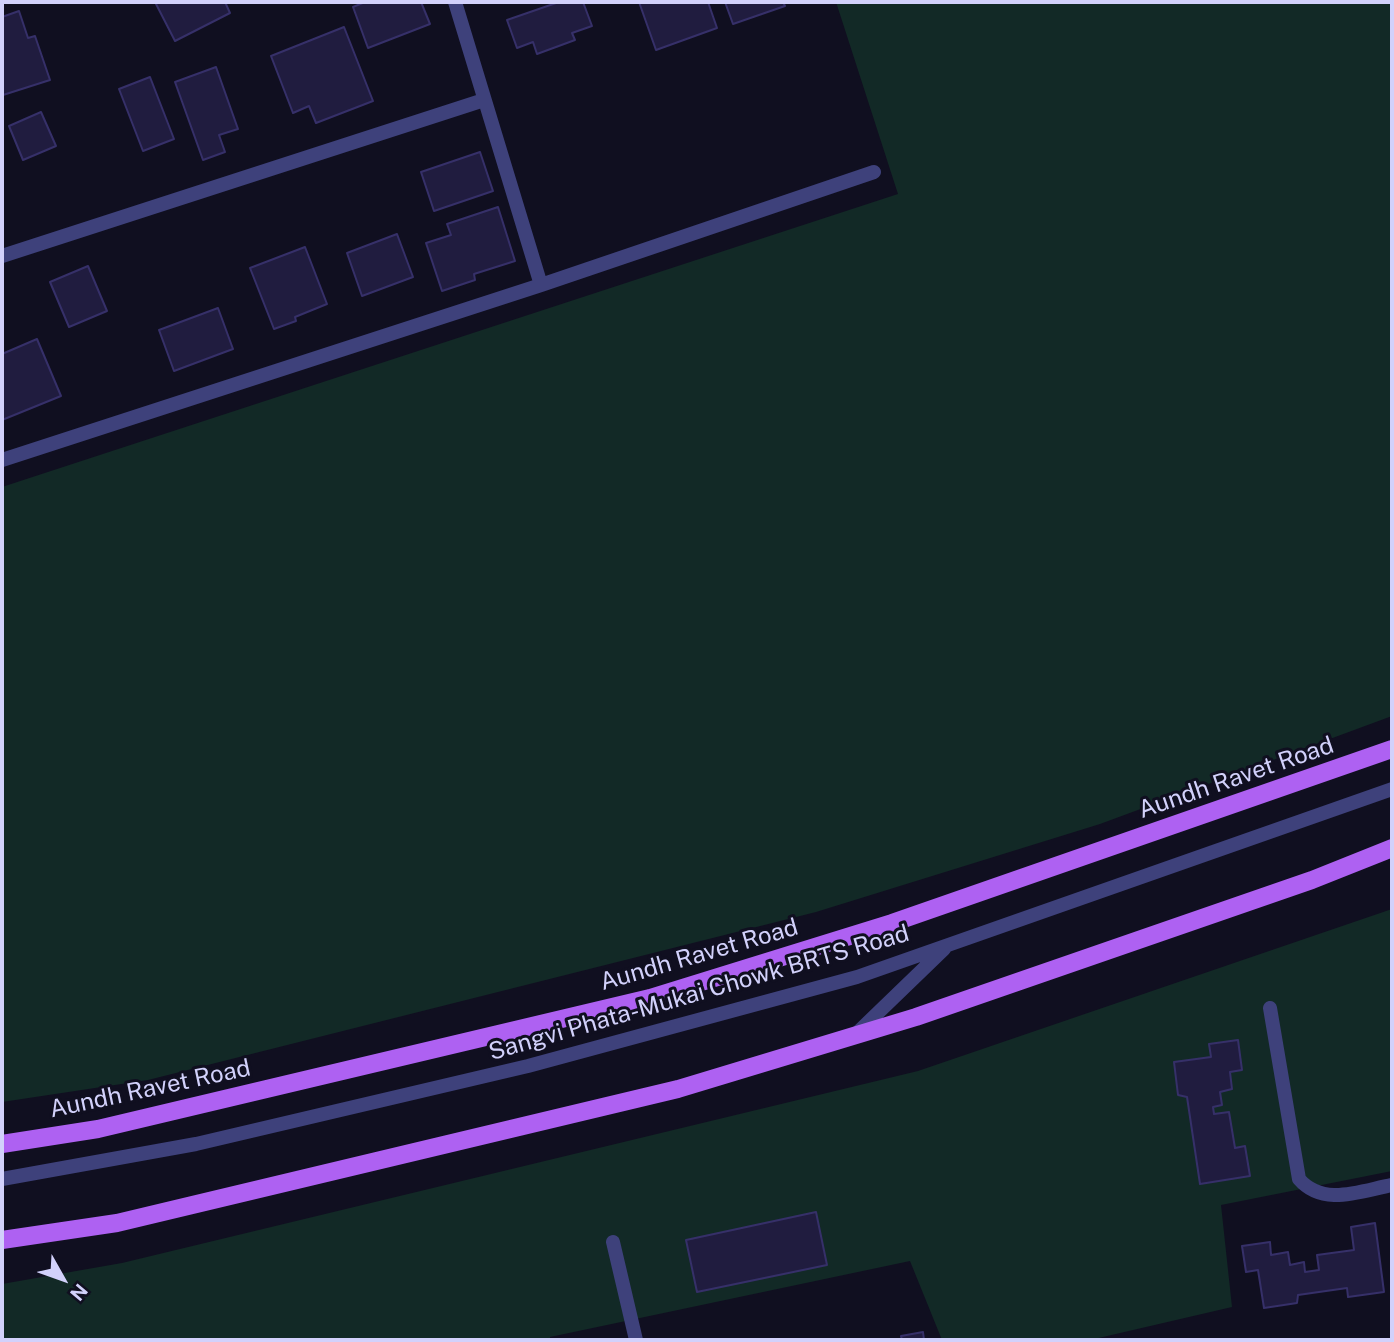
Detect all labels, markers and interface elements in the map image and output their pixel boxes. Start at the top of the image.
street label: Aundh Ravet Road [1135,731,1337,825]
street label: Aundh Ravet Road [597,913,801,997]
street label: Sangvi Phata-Mukai Chowk BRTS Road [485,919,913,1067]
street label: Aundh Ravet Road [47,1054,253,1124]
north arrow [28,1244,98,1314]
text: N [66,1280,92,1305]

